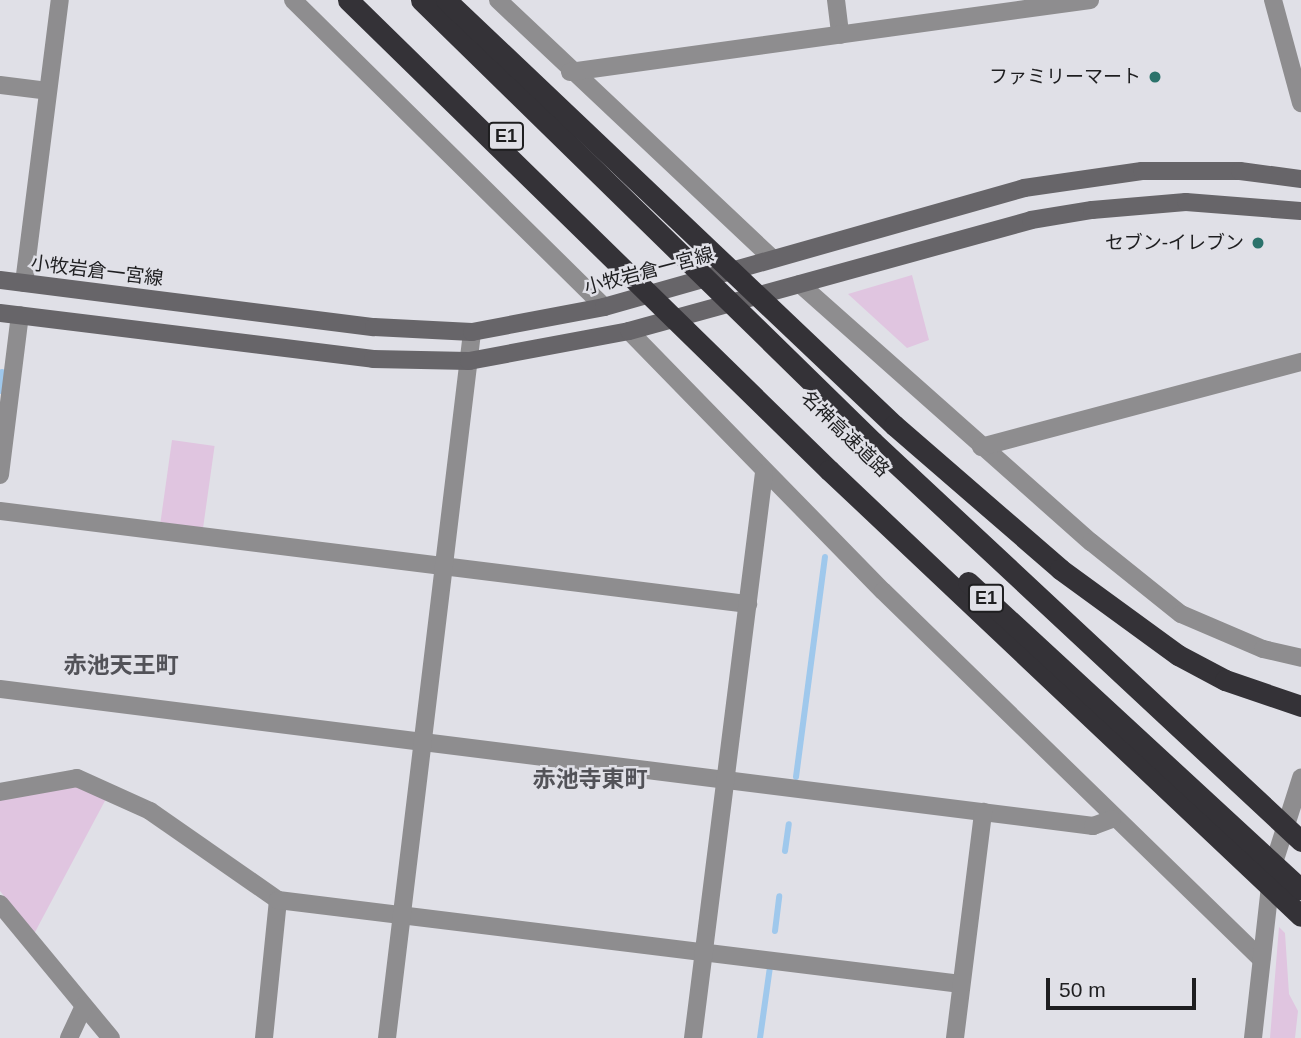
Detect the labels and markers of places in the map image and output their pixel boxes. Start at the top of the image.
place label: ファミリーマート [989,66,1141,88]
marker: ファミリーマート [1147,69,1163,85]
place label: セブン-イレブン [1105,232,1244,254]
marker: セブン-イレブン [1250,235,1266,251]

